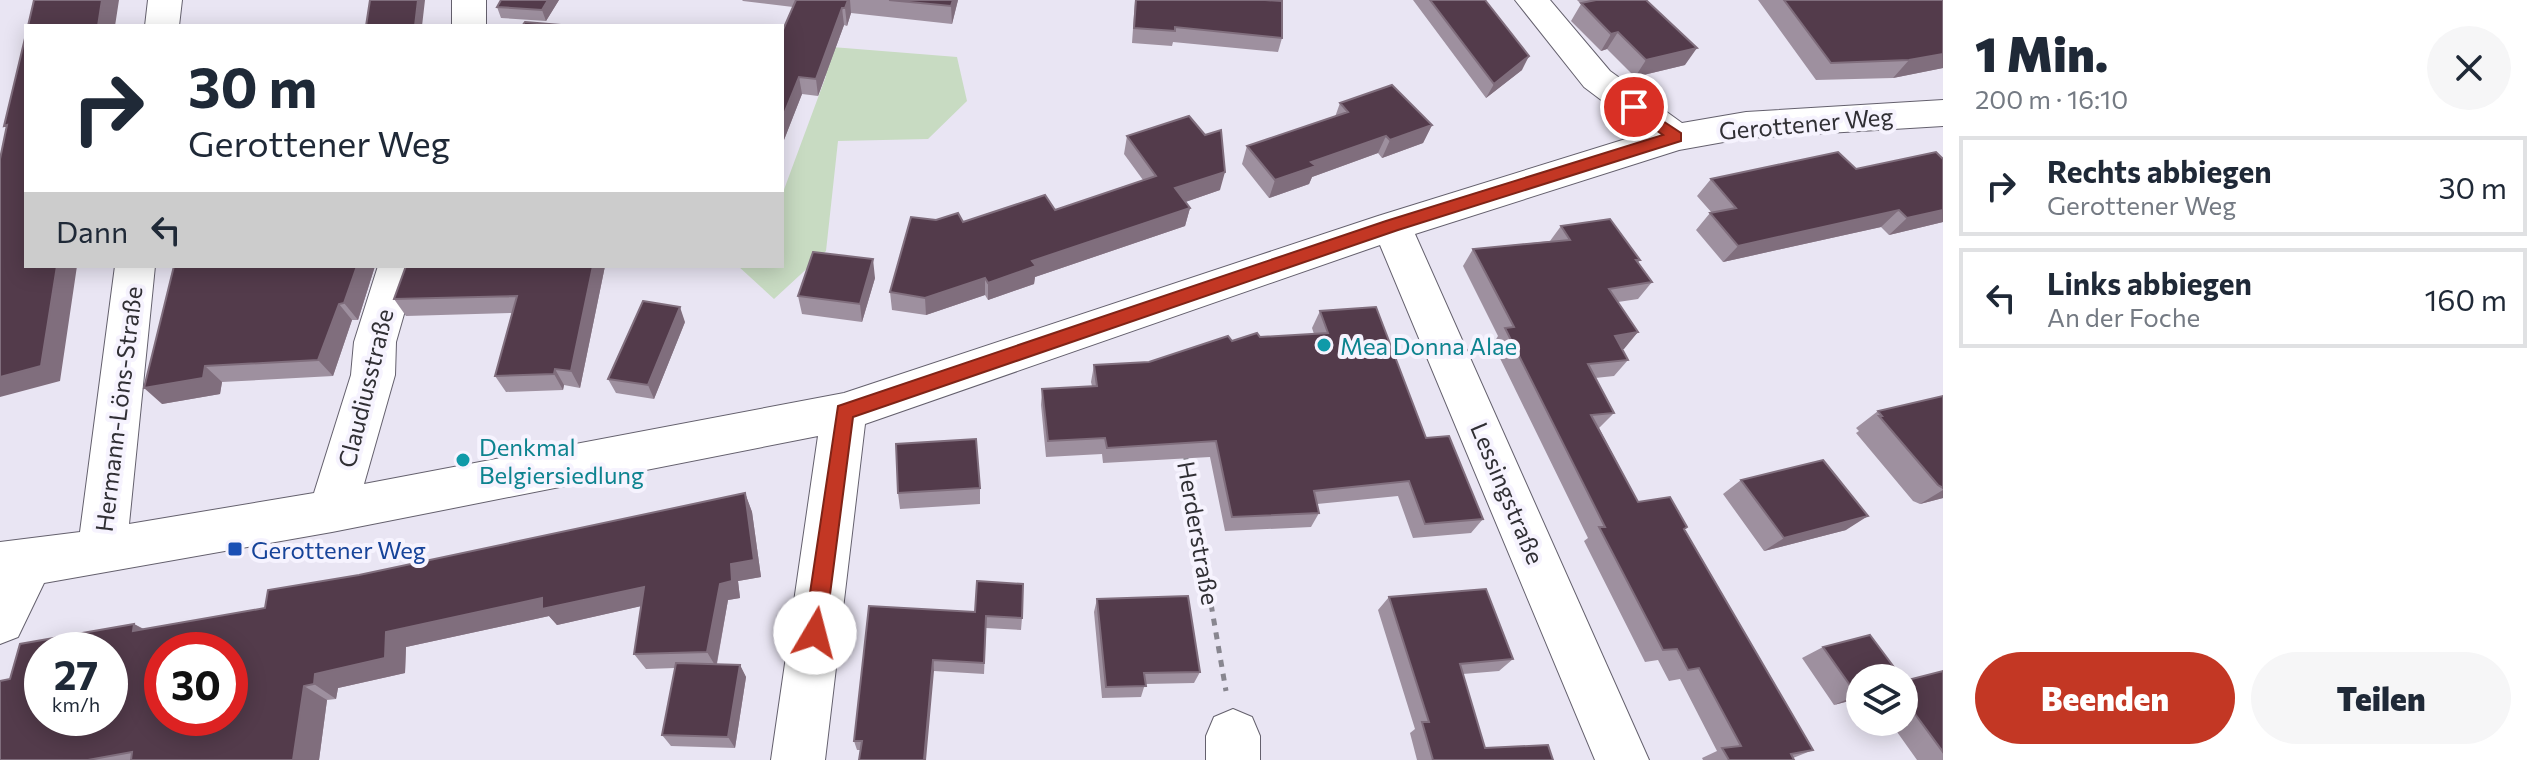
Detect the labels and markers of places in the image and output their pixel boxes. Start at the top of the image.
pin [1600,73,1668,141]
place label: Mea Donna Alae [1340,331,1517,360]
marker: Mea Donna Alae [1315,336,1333,354]
place label: Denkmal Belgiersiedlung [479,432,644,489]
marker: Denkmal Belgiersiedlung [454,451,472,469]
place label: Gerottener Weg [251,535,426,564]
marker: Gerottener Weg [226,540,244,558]

